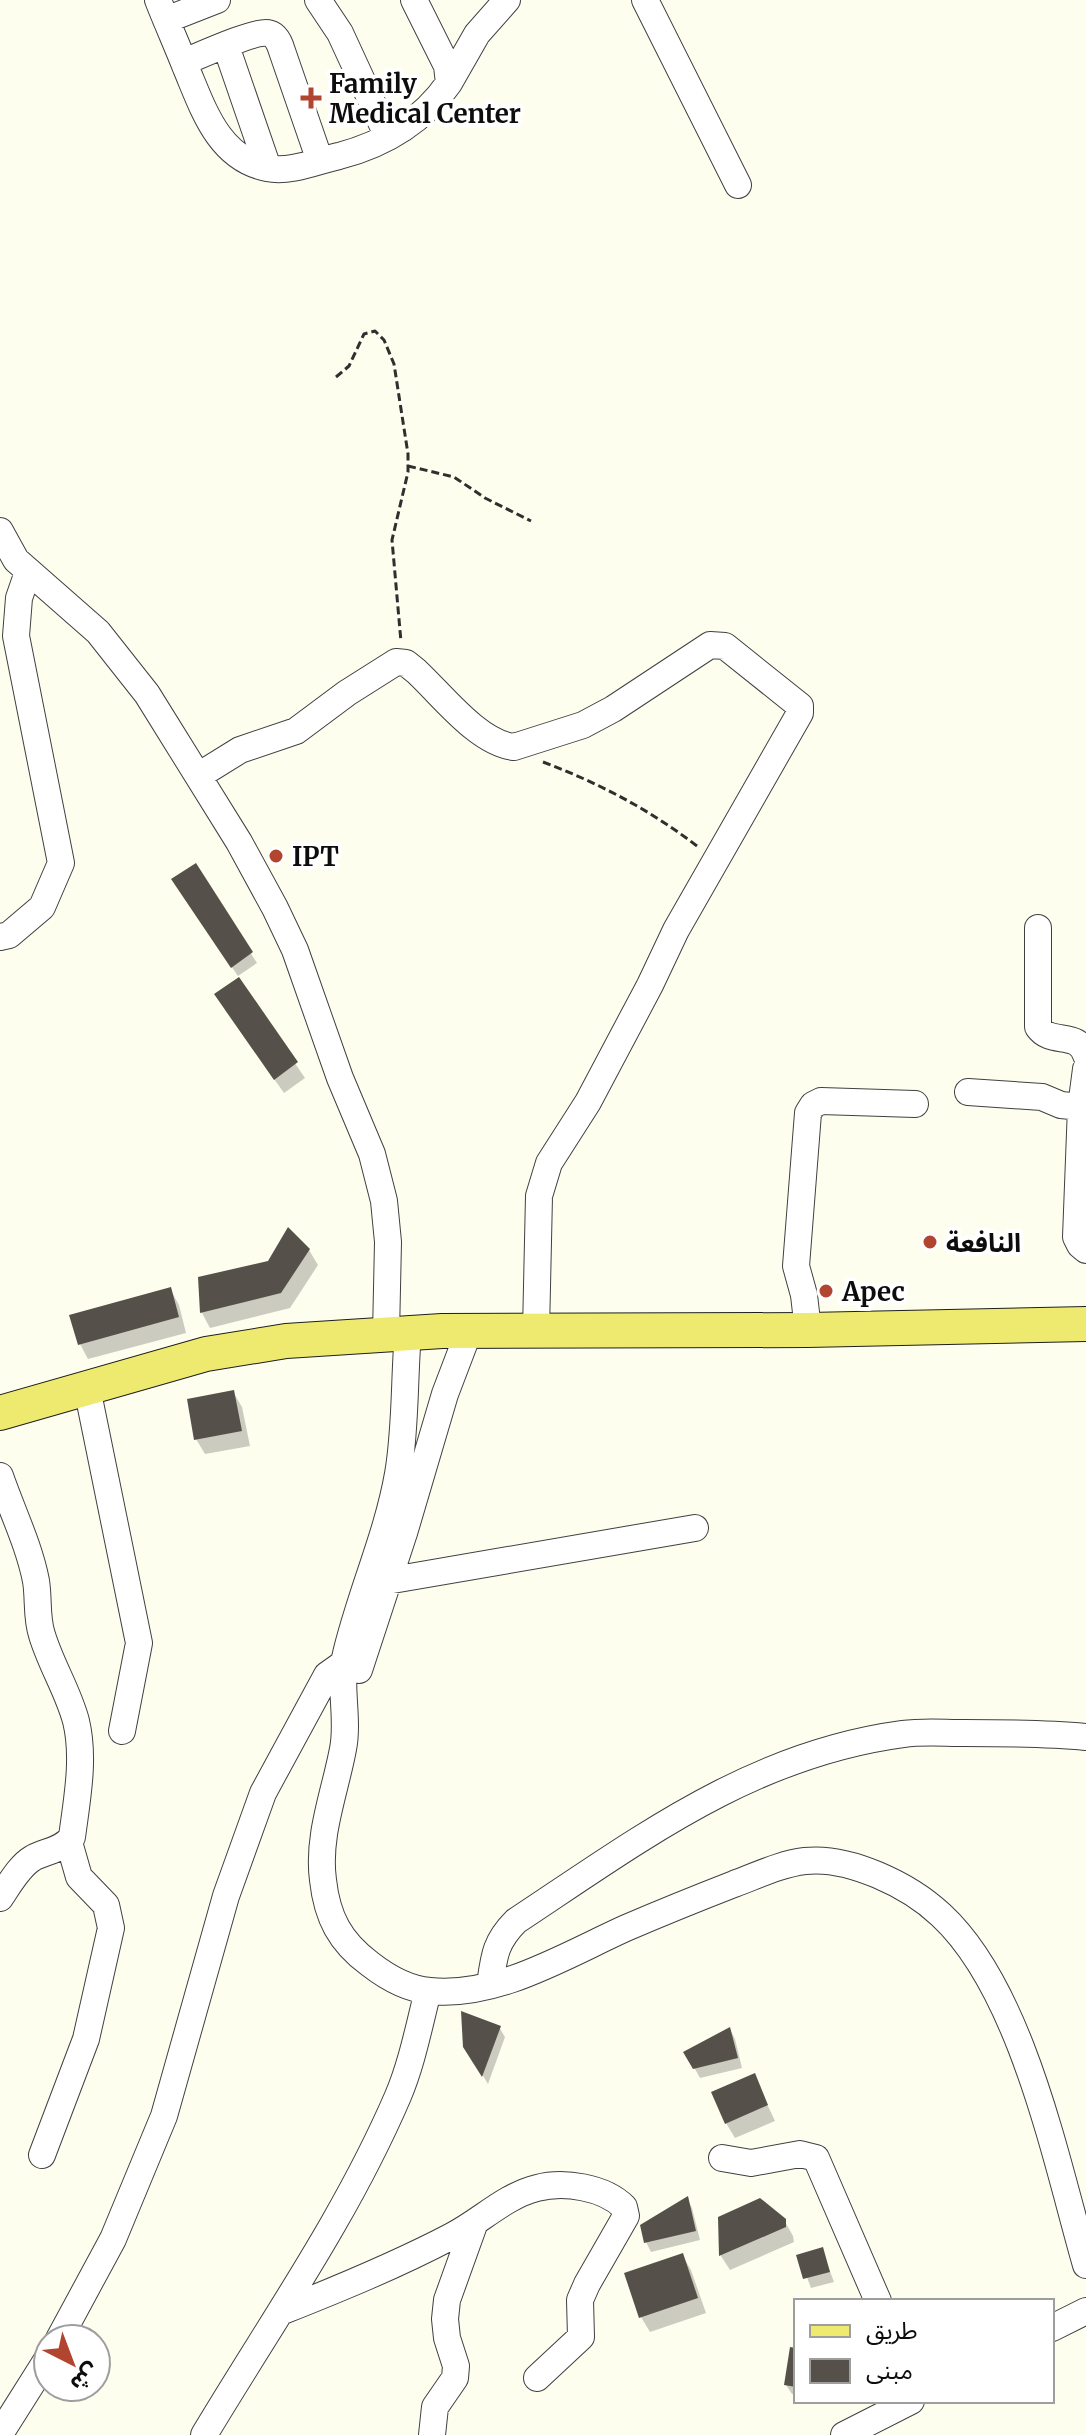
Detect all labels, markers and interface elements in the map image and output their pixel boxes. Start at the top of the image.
place label: Family Medical Center [329,67,521,130]
marker: Family Medical Center [300,87,322,109]
place label: IPT [292,840,339,873]
marker: IPT [267,847,285,865]
place label: النافعة [946,1226,1021,1259]
marker: النافعة [921,1233,939,1251]
place label: Apec [841,1275,905,1308]
marker: Apec [817,1282,835,1300]
legend [794,2299,1054,2403]
text: طريق [866,2315,918,2346]
north arrow [32,2323,112,2403]
text: مبنى [866,2355,913,2386]
text: ش [65,2357,106,2398]

